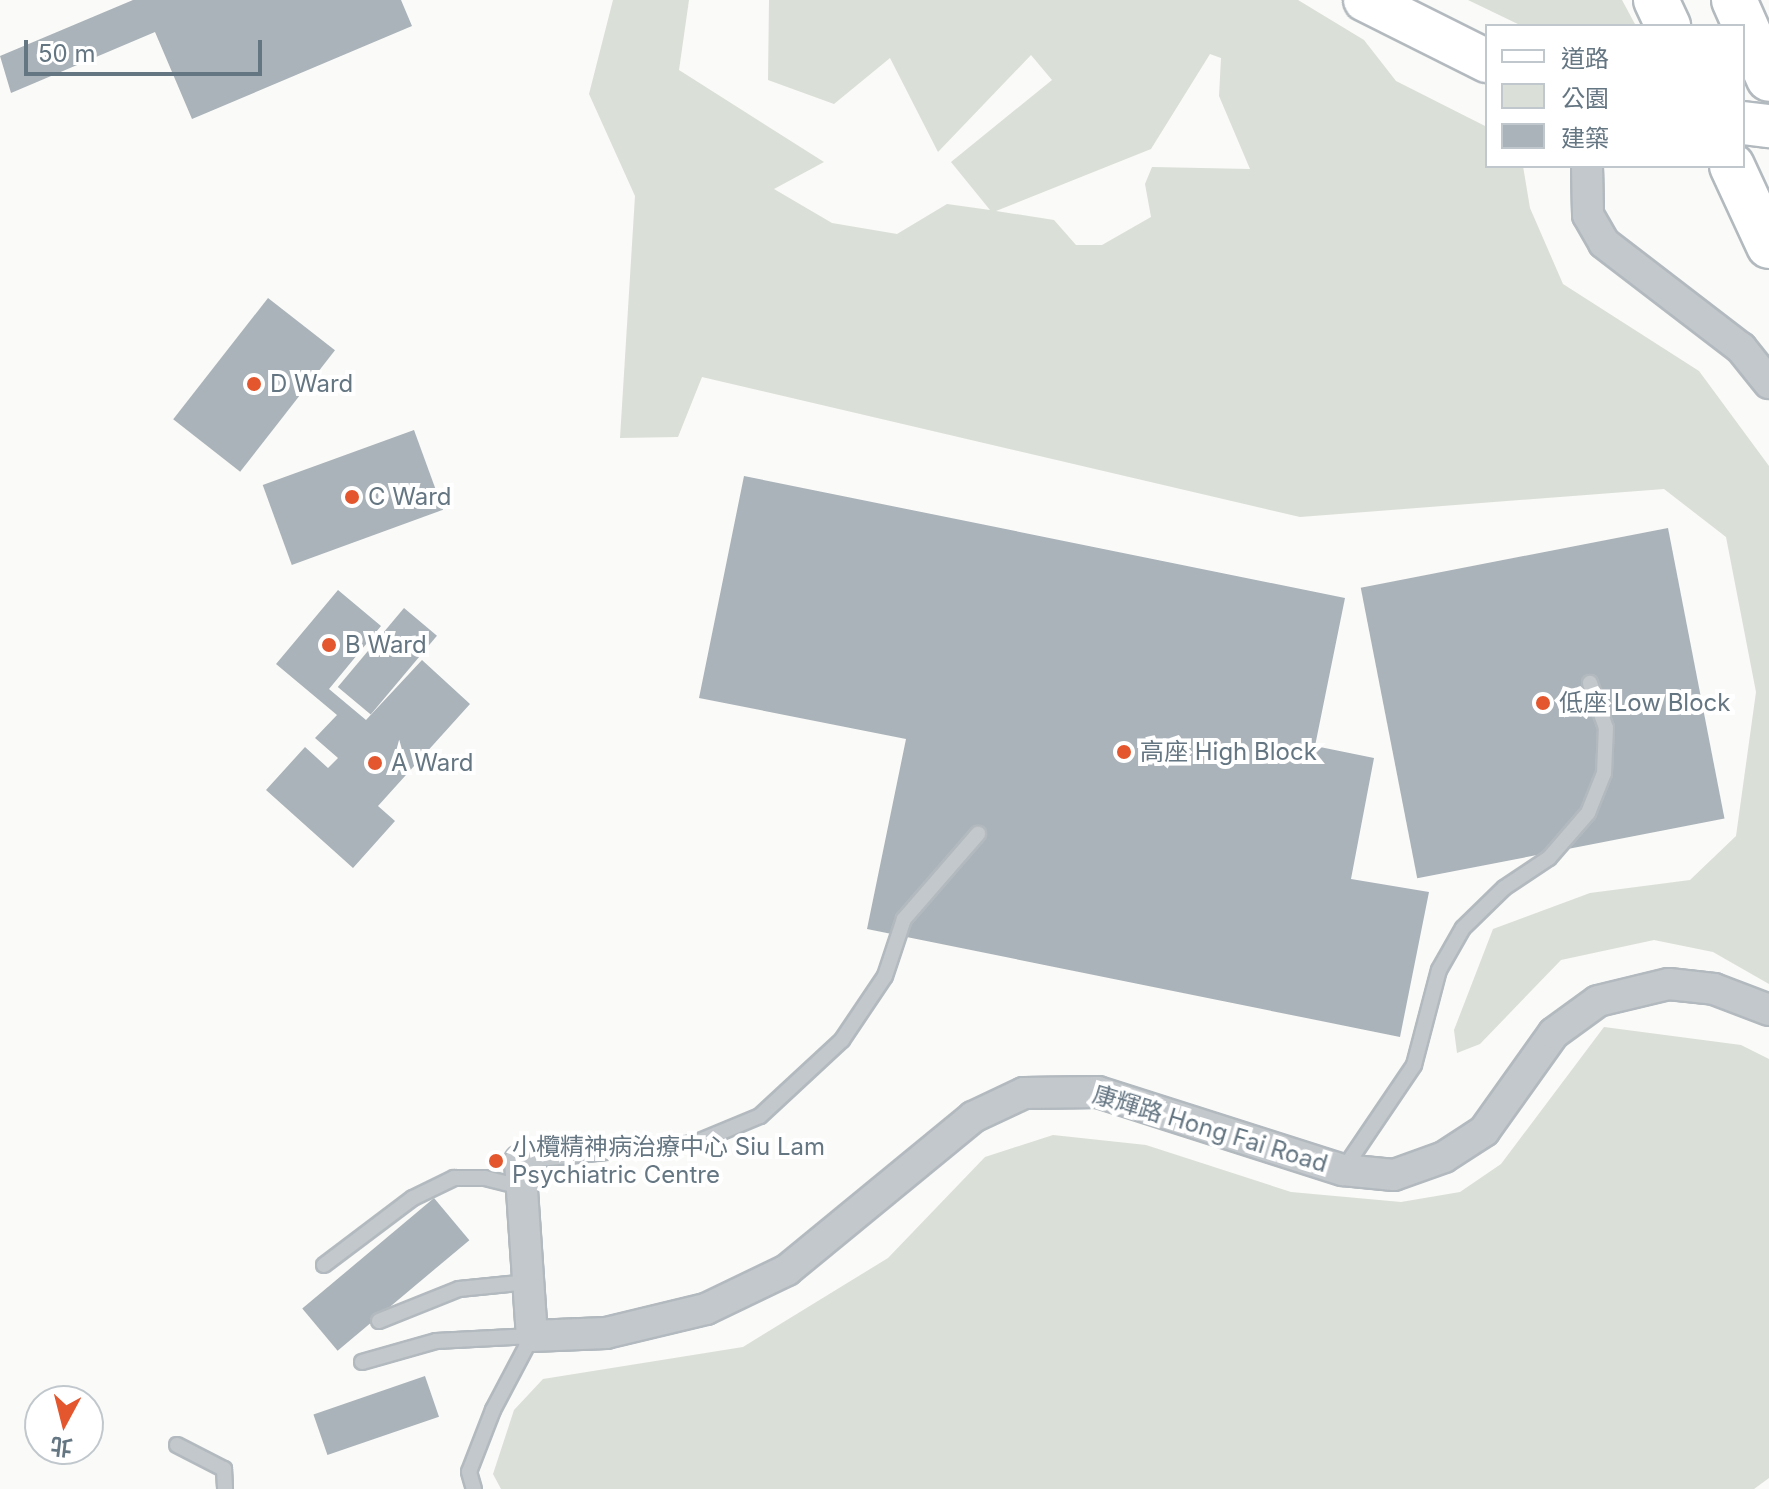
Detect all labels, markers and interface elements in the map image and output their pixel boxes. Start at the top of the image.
scale bar [28,24,266,74]
legend [1485,24,1745,168]
text: 50 m [38,39,96,68]
text: 道路 [1561,44,1609,73]
text: 公園 [1561,84,1609,113]
text: 建築 [1561,124,1609,153]
place label: D Ward [270,370,353,398]
marker: D Ward [245,375,263,393]
place label: C Ward [368,483,452,511]
marker: C Ward [343,488,361,506]
place label: B Ward [345,631,427,659]
marker: B Ward [320,636,338,654]
place label: 低座 Low Block [1559,689,1730,717]
marker: 低座 Low Block [1534,694,1552,712]
place label: 高座 High Block [1140,738,1317,766]
marker: 高座 High Block [1115,743,1133,761]
place label: A Ward [391,749,474,777]
marker: A Ward [366,754,384,772]
street label: 康輝路 Hong Fai Road [1089,1080,1331,1178]
place label: 小欖精神病治療中心 Siu Lam Psychiatric Centre [512,1133,825,1189]
marker: 小欖精神病治療中心 Siu Lam Psychiatric Centre [487,1152,505,1170]
north arrow [24,1385,104,1465]
text: 北 [49,1433,74,1461]

